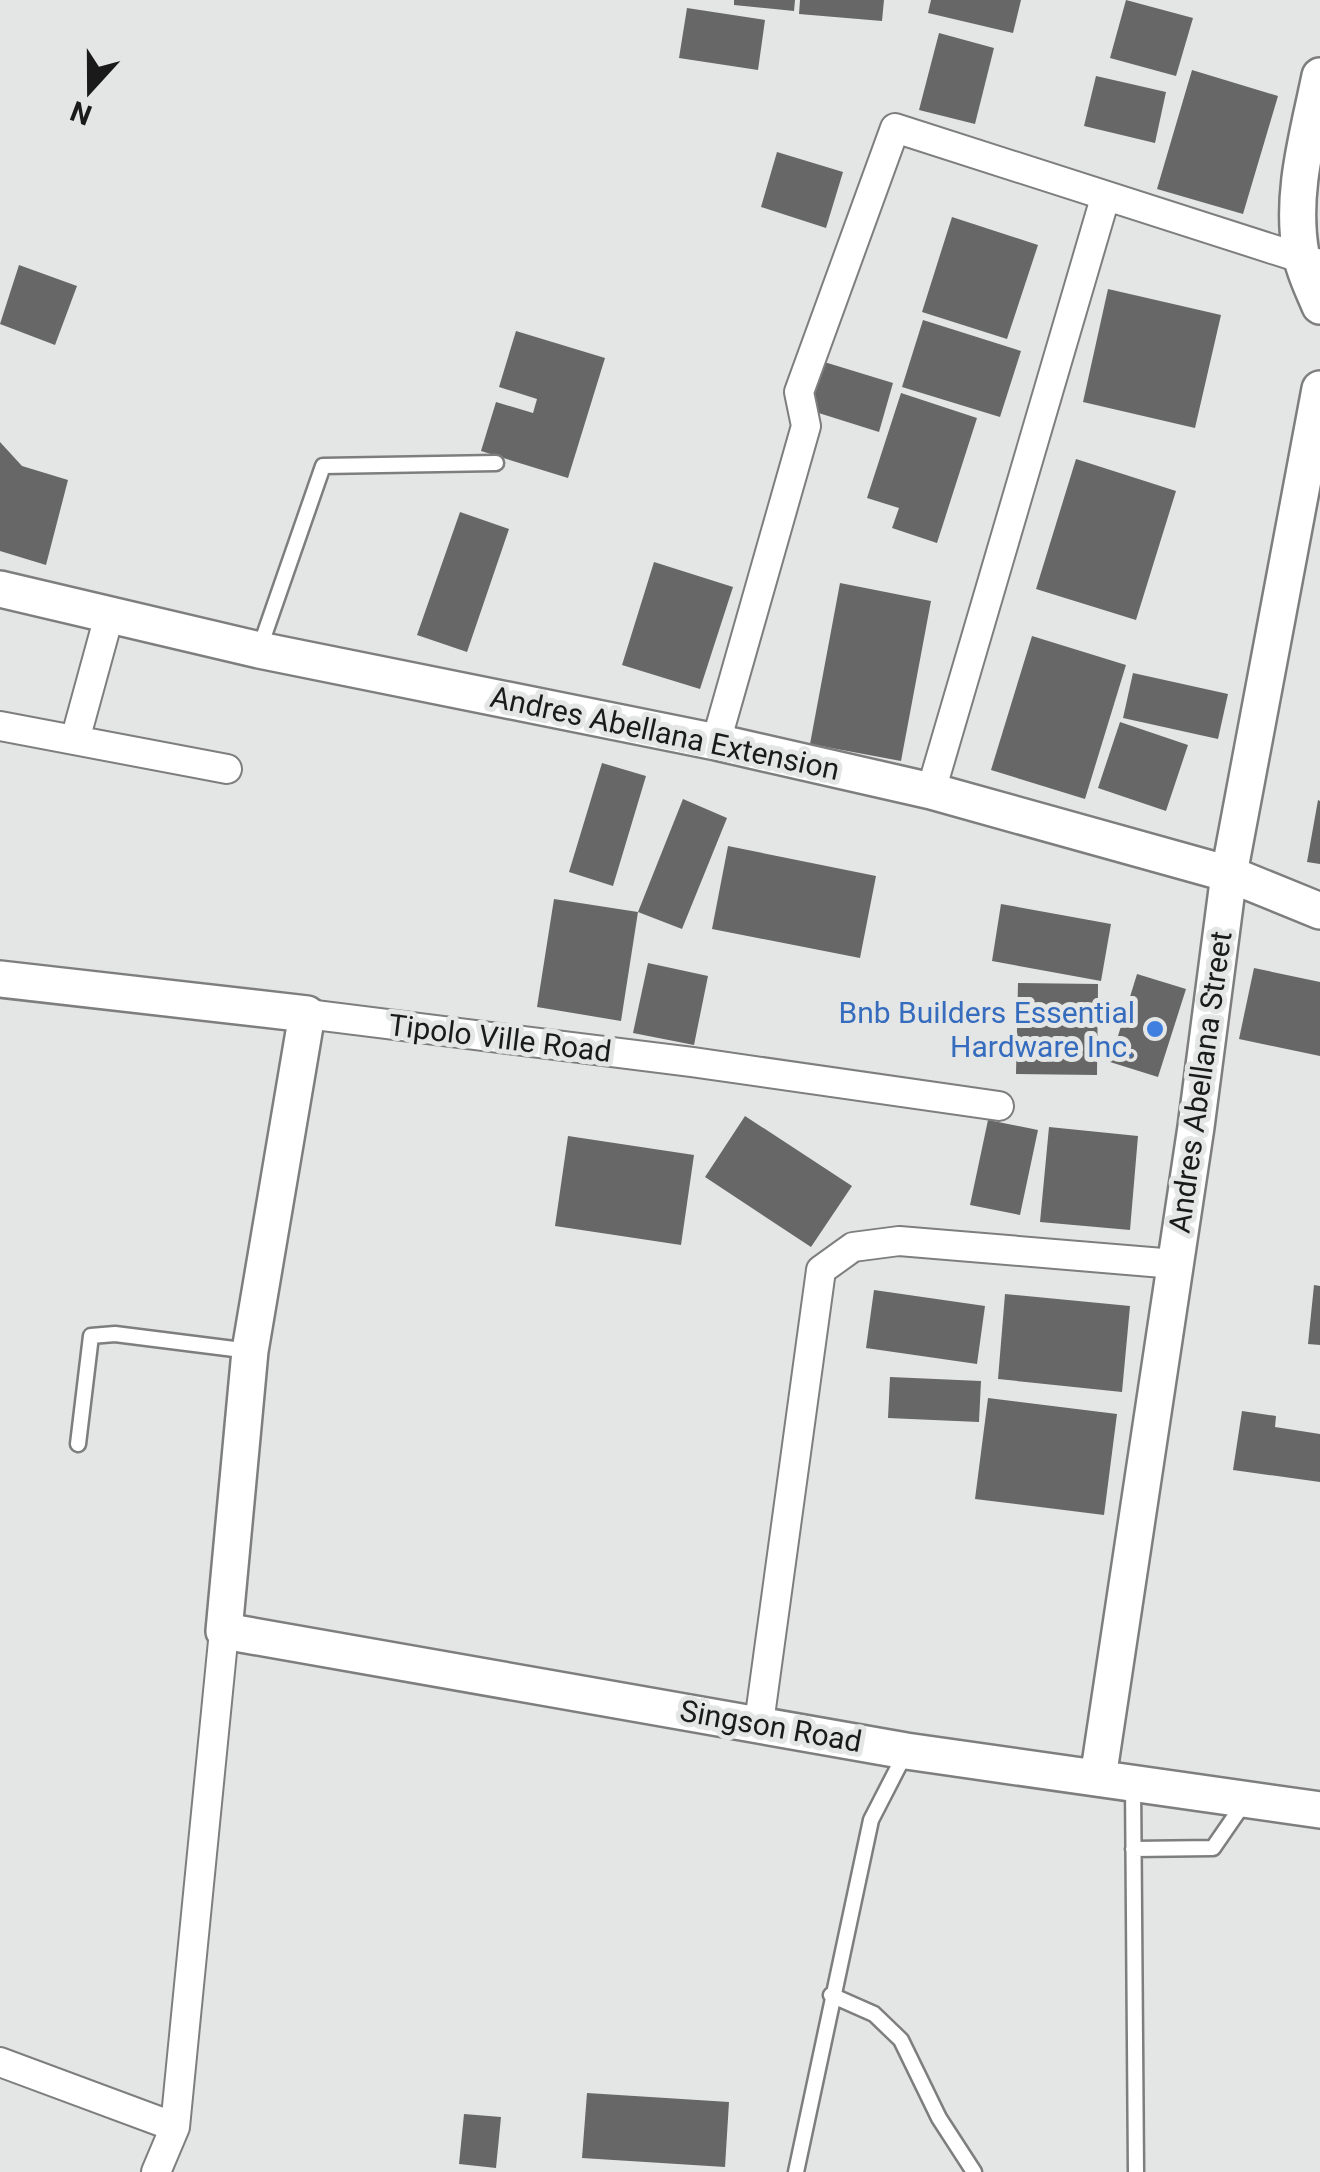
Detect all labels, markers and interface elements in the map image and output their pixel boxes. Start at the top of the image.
north arrow [40,40,140,140]
text: N [66,94,96,132]
street label: Andres Abellana Extension [487,679,843,787]
street label: Andres Abellana Street [1161,929,1239,1235]
place label: Bnb Builders Essential Hardware Inc. [839,995,1135,1064]
street label: Tipolo Ville Road [387,1007,613,1069]
marker: Bnb Builders Essential Hardware Inc. [1144,1018,1166,1040]
street label: Singson Road [677,1693,865,1759]

